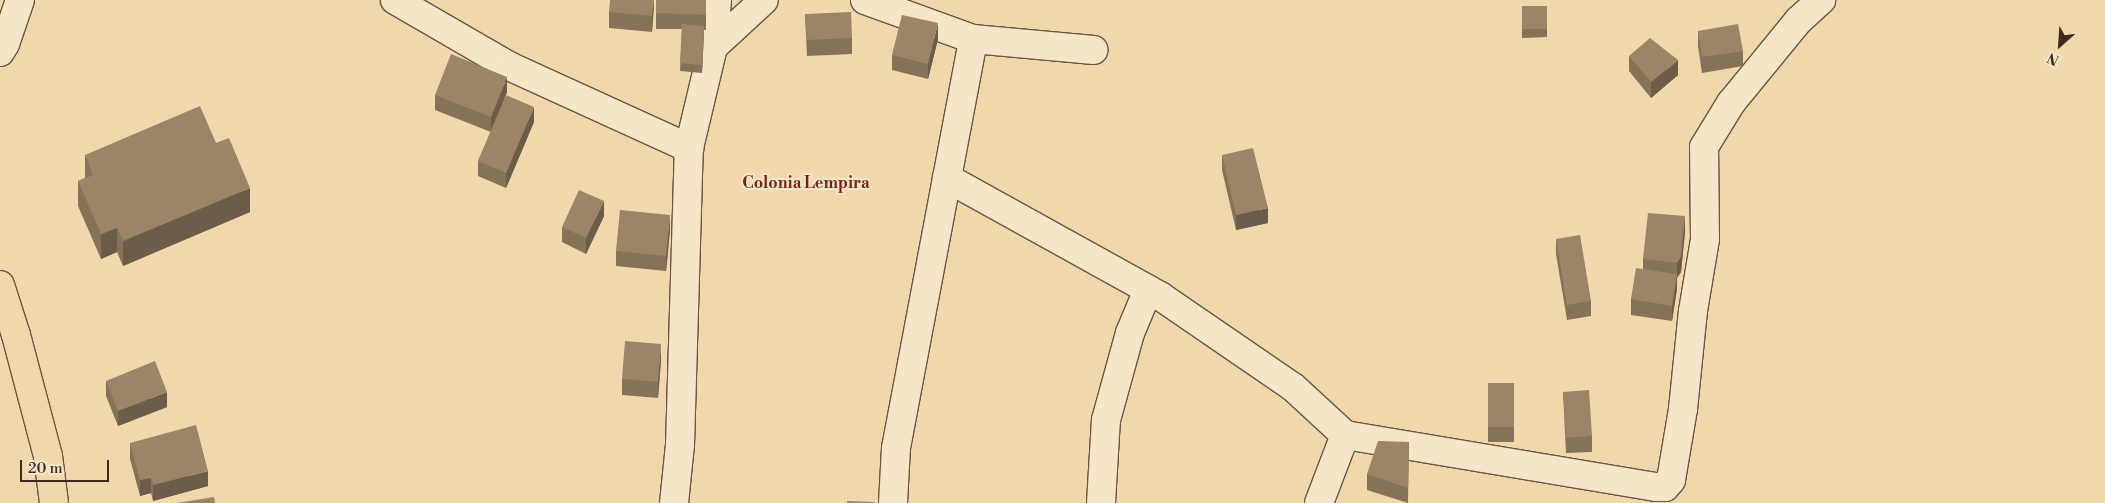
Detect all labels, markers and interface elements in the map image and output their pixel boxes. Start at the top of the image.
north arrow [2035,20,2085,70]
text: N [2045,48,2062,69]
district label: Colonia Lempira [742,173,870,193]
scale bar [22,450,111,482]
text: 20 m [28,459,63,478]

